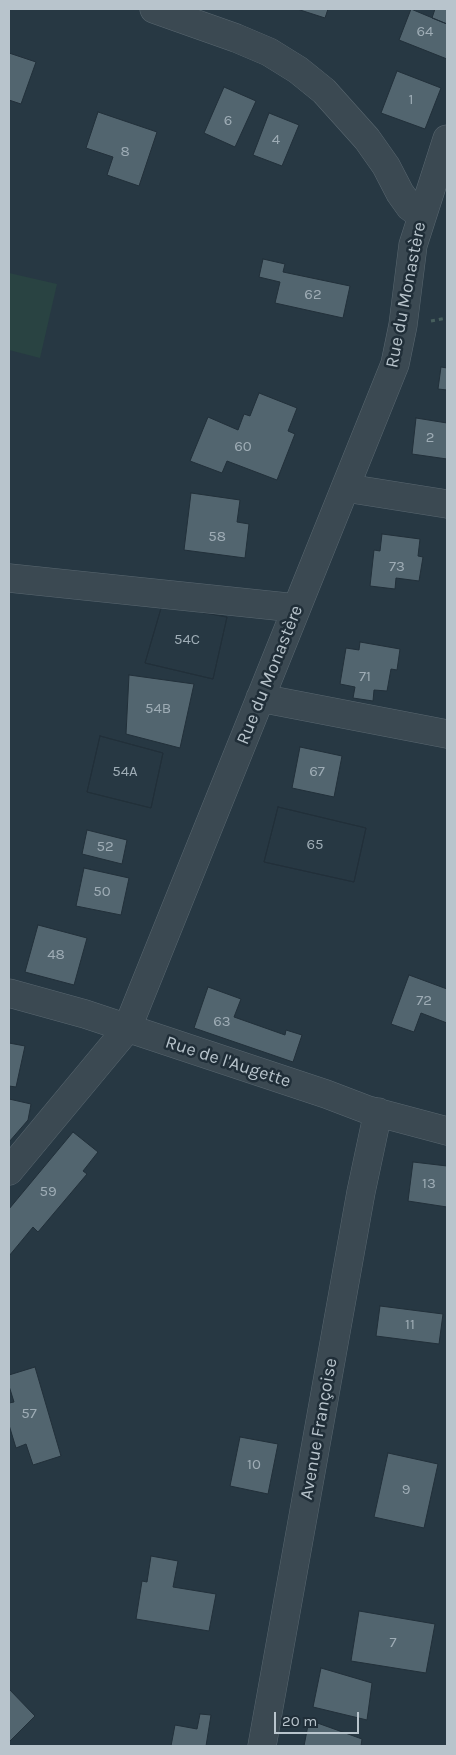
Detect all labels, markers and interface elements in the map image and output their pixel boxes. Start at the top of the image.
house number: 64 [417,23,433,41]
house number: 1 [409,91,413,109]
house number: 6 [224,112,232,130]
house number: 4 [272,131,280,149]
house number: 8 [120,143,130,161]
street label: Rue du Monastère [381,220,431,370]
house number: 62 [304,286,322,304]
house number: 2 [426,429,434,447]
house number: 60 [234,438,252,456]
house number: 58 [208,528,226,546]
house number: 73 [389,558,405,576]
street label: Rue du Monastère [232,602,308,748]
house number: 54C [174,631,200,649]
house number: 71 [359,668,371,686]
house number: 54B [145,700,171,718]
house number: 54A [112,763,138,781]
house number: 67 [309,763,325,781]
house number: 65 [306,836,324,854]
house number: 52 [96,838,114,856]
house number: 50 [93,883,111,901]
house number: 48 [47,946,65,964]
house number: 72 [416,992,432,1010]
house number: 63 [213,1013,231,1031]
street label: Rue de l'Augette [163,1032,293,1092]
house number: 13 [422,1175,436,1193]
house number: 59 [39,1183,57,1201]
house number: 11 [405,1316,415,1334]
street label: Avenue Françoise [296,1357,342,1501]
house number: 57 [21,1405,37,1423]
house number: 10 [247,1456,261,1474]
house number: 9 [402,1481,410,1499]
house number: 7 [389,1634,397,1652]
scale bar [276,1702,361,1734]
text: 20 m [282,1712,317,1730]

